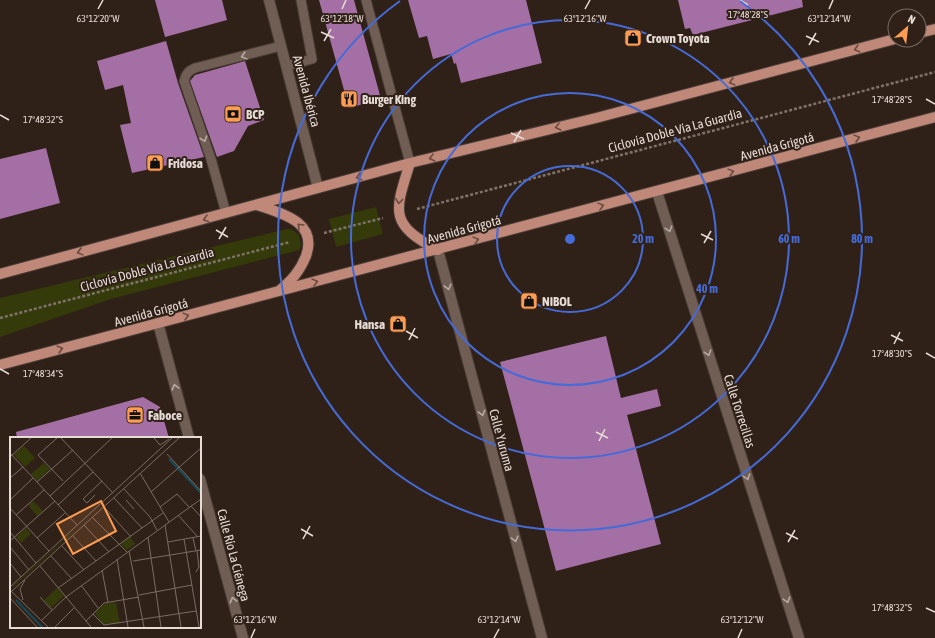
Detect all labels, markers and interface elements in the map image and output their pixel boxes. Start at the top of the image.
north arrow [887,8,927,48]
text: 17°48'28"S [728,9,768,20]
text: N [906,12,917,26]
text: 63°12'20"W [76,13,120,24]
text: 63°12'18"W [320,13,364,24]
text: 63°12'16"W [563,13,607,24]
text: 63°12'14"W [807,13,851,24]
shop icon: Crown Toyota [623,28,643,48]
place label: Crown Toyota [646,31,710,46]
one-way arrow [854,44,861,53]
one-way arrow [240,51,247,59]
street label: Avenida Ibérica [290,54,323,129]
one-way arrow [728,77,735,86]
restaurant icon: Burger King [339,89,359,109]
place label: Burger King [362,92,416,107]
text: 17°48'28"S [872,94,912,105]
bank icon: BCP [223,104,243,124]
street label: Ciclovía Doble Vía La Guardia [607,105,744,156]
place label: BCP [246,107,265,122]
text: 17°48'32"S [23,114,63,125]
one-way arrow [555,122,562,131]
street label: Avenida Grigotá [739,129,816,164]
one-way arrow [853,134,860,143]
one-way arrow [200,136,208,143]
shop icon: Fridosa [145,153,165,173]
one-way arrow [429,153,436,162]
place label: Fridosa [168,156,203,171]
one-way arrow [728,168,735,176]
one-way arrow [355,172,362,181]
one-way arrow [395,198,404,204]
one-way arrow [598,203,605,211]
street label: Avenida Grigotá [426,212,503,247]
one-way arrow [203,214,209,222]
one-way arrow [298,223,305,231]
one-way arrow [664,225,673,232]
centre of rings [563,232,577,246]
text: 20 m [632,232,654,246]
text: 60 m [778,232,800,246]
text: 80 m [851,232,873,246]
one-way arrow [472,236,479,244]
street label: Ciclovía Doble Vía La Guardia [79,244,216,295]
one-way arrow [77,248,84,256]
one-way arrow [311,279,318,287]
text: 40 m [695,282,718,296]
one-way arrow [443,284,452,291]
shop icon: NIBOL [519,291,539,311]
place label: NIBOL [542,294,572,309]
street label: Avenida Grigotá [113,295,190,330]
one-way arrow [182,312,189,321]
shop icon: Hansa [388,314,408,334]
place label: Hansa [354,317,385,332]
one-way arrow [56,345,63,354]
text: 17°48'30"S [872,348,912,359]
one-way arrow [703,349,711,356]
text: 17°48'34"S [23,368,63,379]
street label: Calle Torrecillas [721,373,759,450]
one-way arrow [171,384,180,391]
office icon: Faboce [125,405,145,425]
street label: Calle Yuruma [486,407,517,473]
place label: Faboce [148,408,182,423]
one-way arrow [477,410,485,416]
inset map [10,437,201,628]
one-way arrow [743,473,751,480]
street label: Calle Río La Ciénega [214,507,253,603]
one-way arrow [510,535,519,542]
one-way arrow [229,597,238,604]
one-way arrow [782,597,791,604]
text: 17°48'32"S [872,602,912,613]
text: 63°12'16"W [233,614,277,625]
text: 63°12'14"W [477,614,521,625]
text: 63°12'12"W [720,614,764,625]

